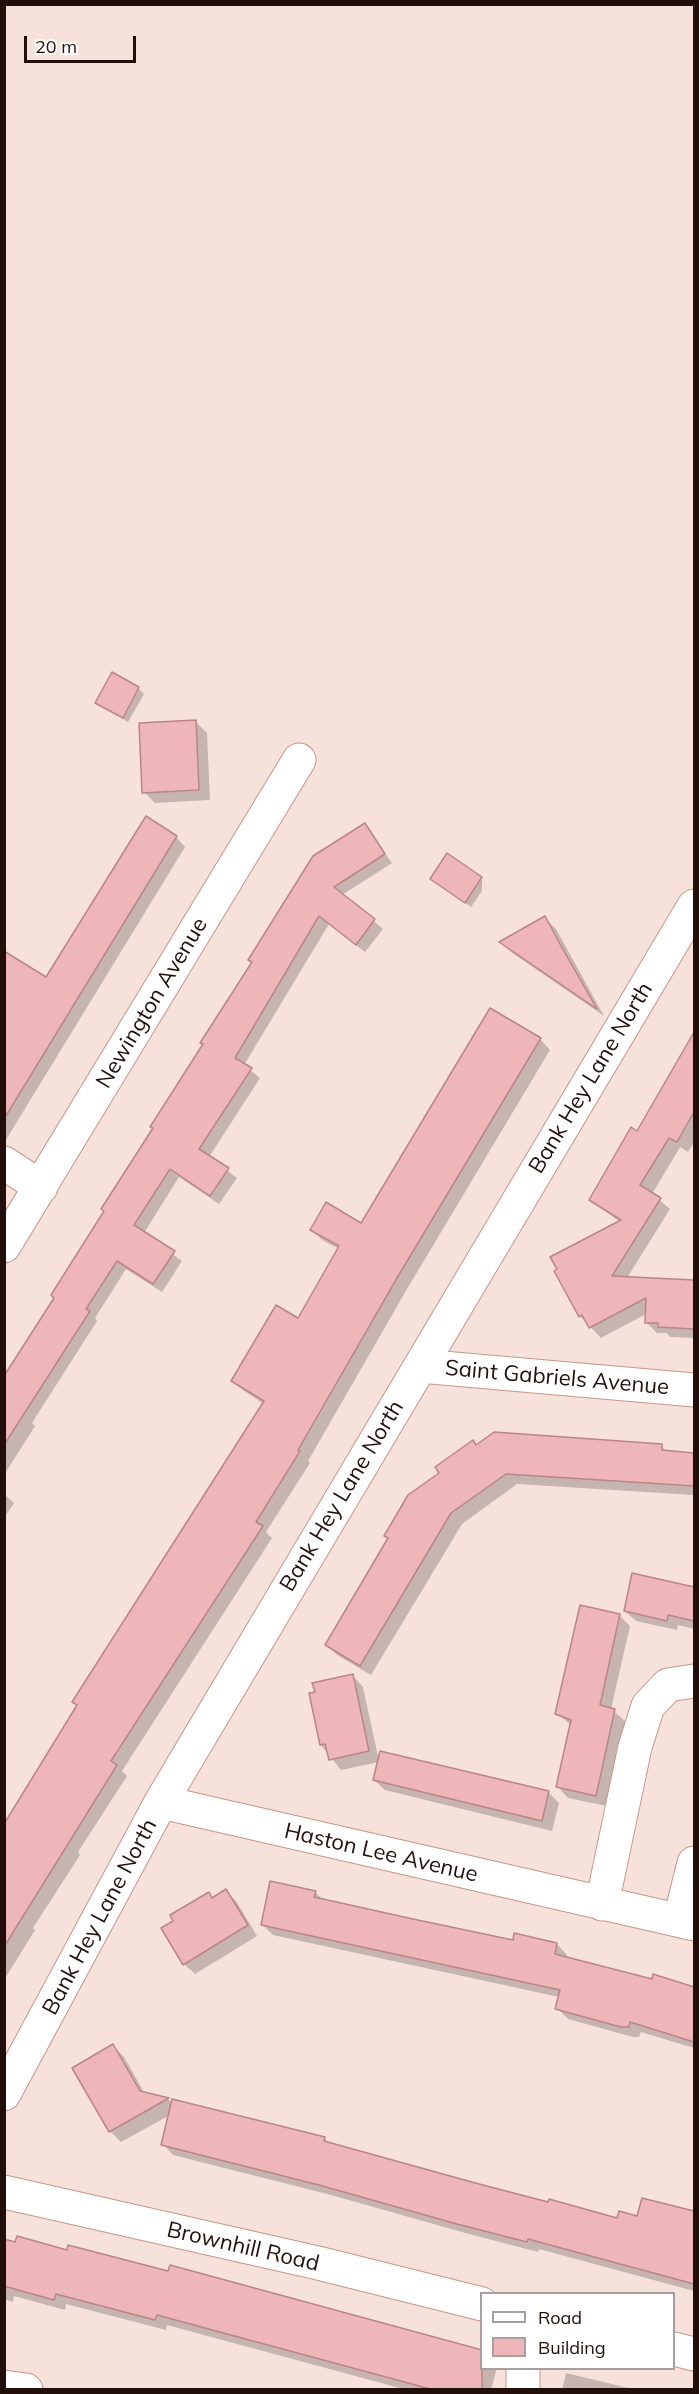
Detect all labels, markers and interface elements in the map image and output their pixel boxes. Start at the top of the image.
scale bar [27,24,140,62]
text: 20 m [35,35,77,58]
street label: Newington Avenue [91,913,213,1093]
street label: Bank Hey Lane North [524,978,658,1178]
street label: Saint Gabriels Avenue [444,1355,670,1401]
street label: Bank Hey Lane North [275,1396,409,1596]
street label: Bank Hey Lane North [37,1814,163,2020]
street label: Haston Lee Avenue [282,1818,480,1888]
street label: Brownhill Road [164,2217,322,2277]
legend [480,2292,675,2370]
text: Road [538,2306,582,2329]
text: Building [538,2336,606,2359]

